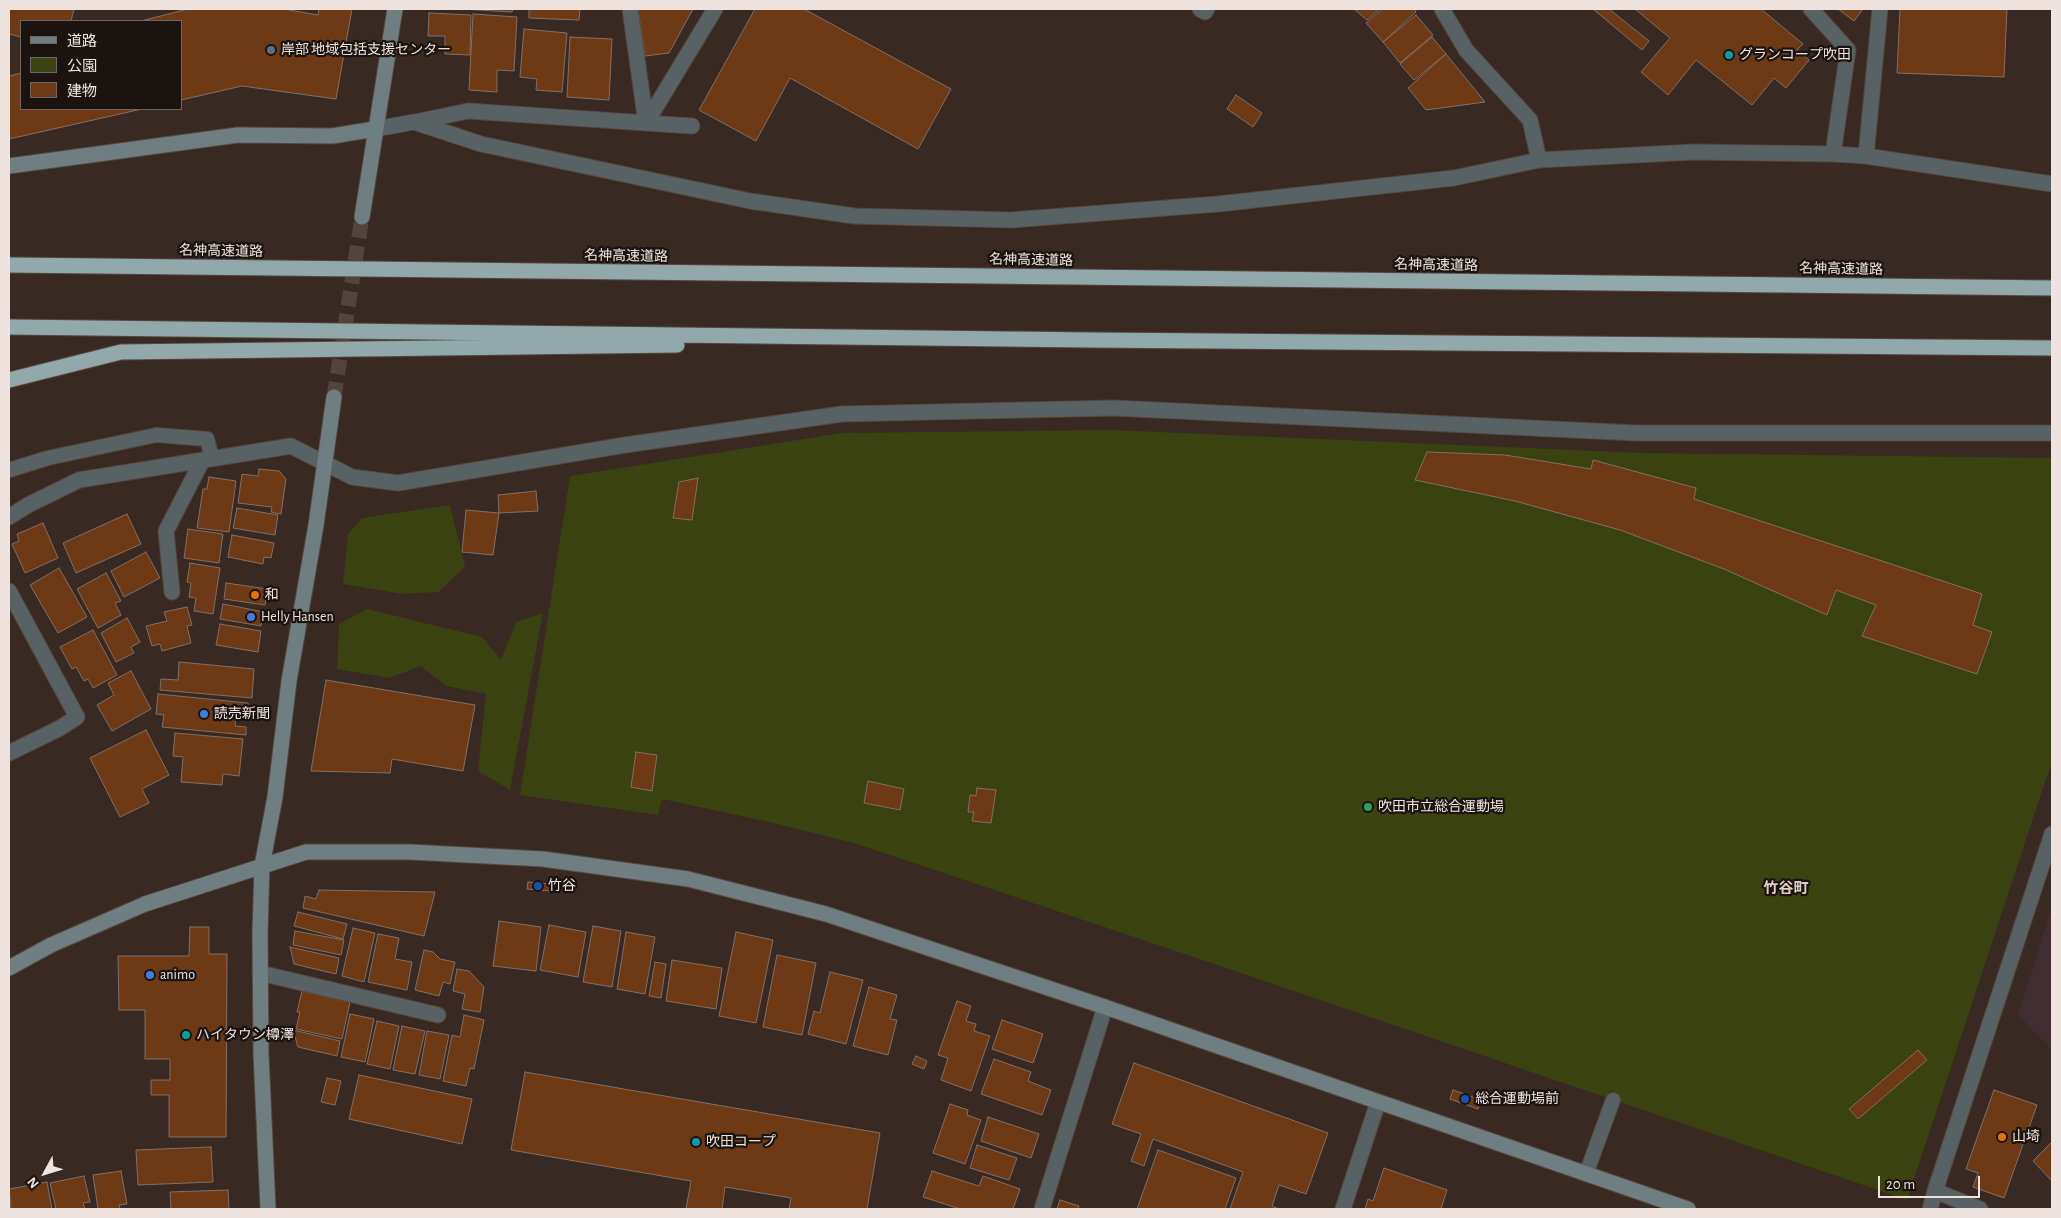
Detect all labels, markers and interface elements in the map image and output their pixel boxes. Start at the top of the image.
legend [20,20,182,110]
text: 道路 [67,34,97,49]
place label: 岸部 地域包括支援センター [281,42,451,58]
marker: 岸部 地域包括支援センター [265,44,277,56]
place label: グランコープ吹田 [1739,47,1851,63]
marker: グランコープ吹田 [1723,49,1735,61]
text: 公園 [67,59,97,74]
text: 建物 [67,84,97,99]
street label: 名神高速道路 [179,242,263,260]
street label: 名神高速道路 [584,247,668,265]
street label: 名神高速道路 [989,251,1073,269]
street label: 名神高速道路 [1394,256,1478,274]
street label: 名神高速道路 [1799,260,1883,278]
place label: 和 [265,587,279,603]
marker: 和 [249,589,261,601]
place label: Helly Hansen [261,609,334,625]
marker: Helly Hansen [245,611,257,623]
place label: 読売新聞 [214,706,270,722]
marker: 読売新聞 [198,708,210,720]
place label: 吹田市立総合運動場 [1378,799,1504,815]
marker: 吹田市立総合運動場 [1362,801,1374,813]
place label: 竹谷 [548,878,576,894]
district label: 竹谷町 [1764,879,1808,897]
marker: 竹谷 [532,880,544,892]
place label: animo [160,967,195,983]
marker: animo [144,969,156,981]
place label: ハイタウン樽澤 [196,1027,294,1043]
marker: ハイタウン樽澤 [180,1029,192,1041]
place label: 総合運動場前 [1475,1091,1559,1107]
marker: 総合運動場前 [1459,1093,1471,1105]
place label: 山埼 [2012,1129,2040,1145]
marker: 山埼 [1996,1131,2008,1143]
place label: 吹田コープ [706,1134,776,1150]
marker: 吹田コープ [690,1136,702,1148]
north arrow [20,1148,70,1198]
scale bar [1881,1166,1984,1198]
text: N [25,1174,42,1191]
text: 20 m [1886,1177,1915,1192]

